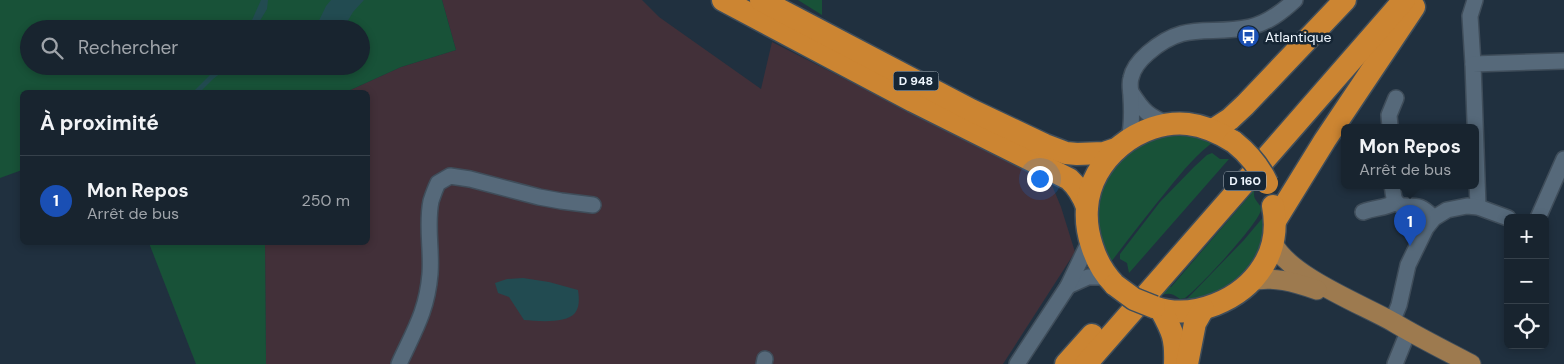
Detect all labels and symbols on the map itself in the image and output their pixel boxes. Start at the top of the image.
bus stop icon: Atlantique [1237,25,1261,49]
place label: Atlantique [1265,28,1332,46]
road number: D 948 [894,72,938,90]
your location [1027,166,1053,192]
road number: D 160 [1224,172,1266,190]
pin: 1 [1394,205,1426,246]

